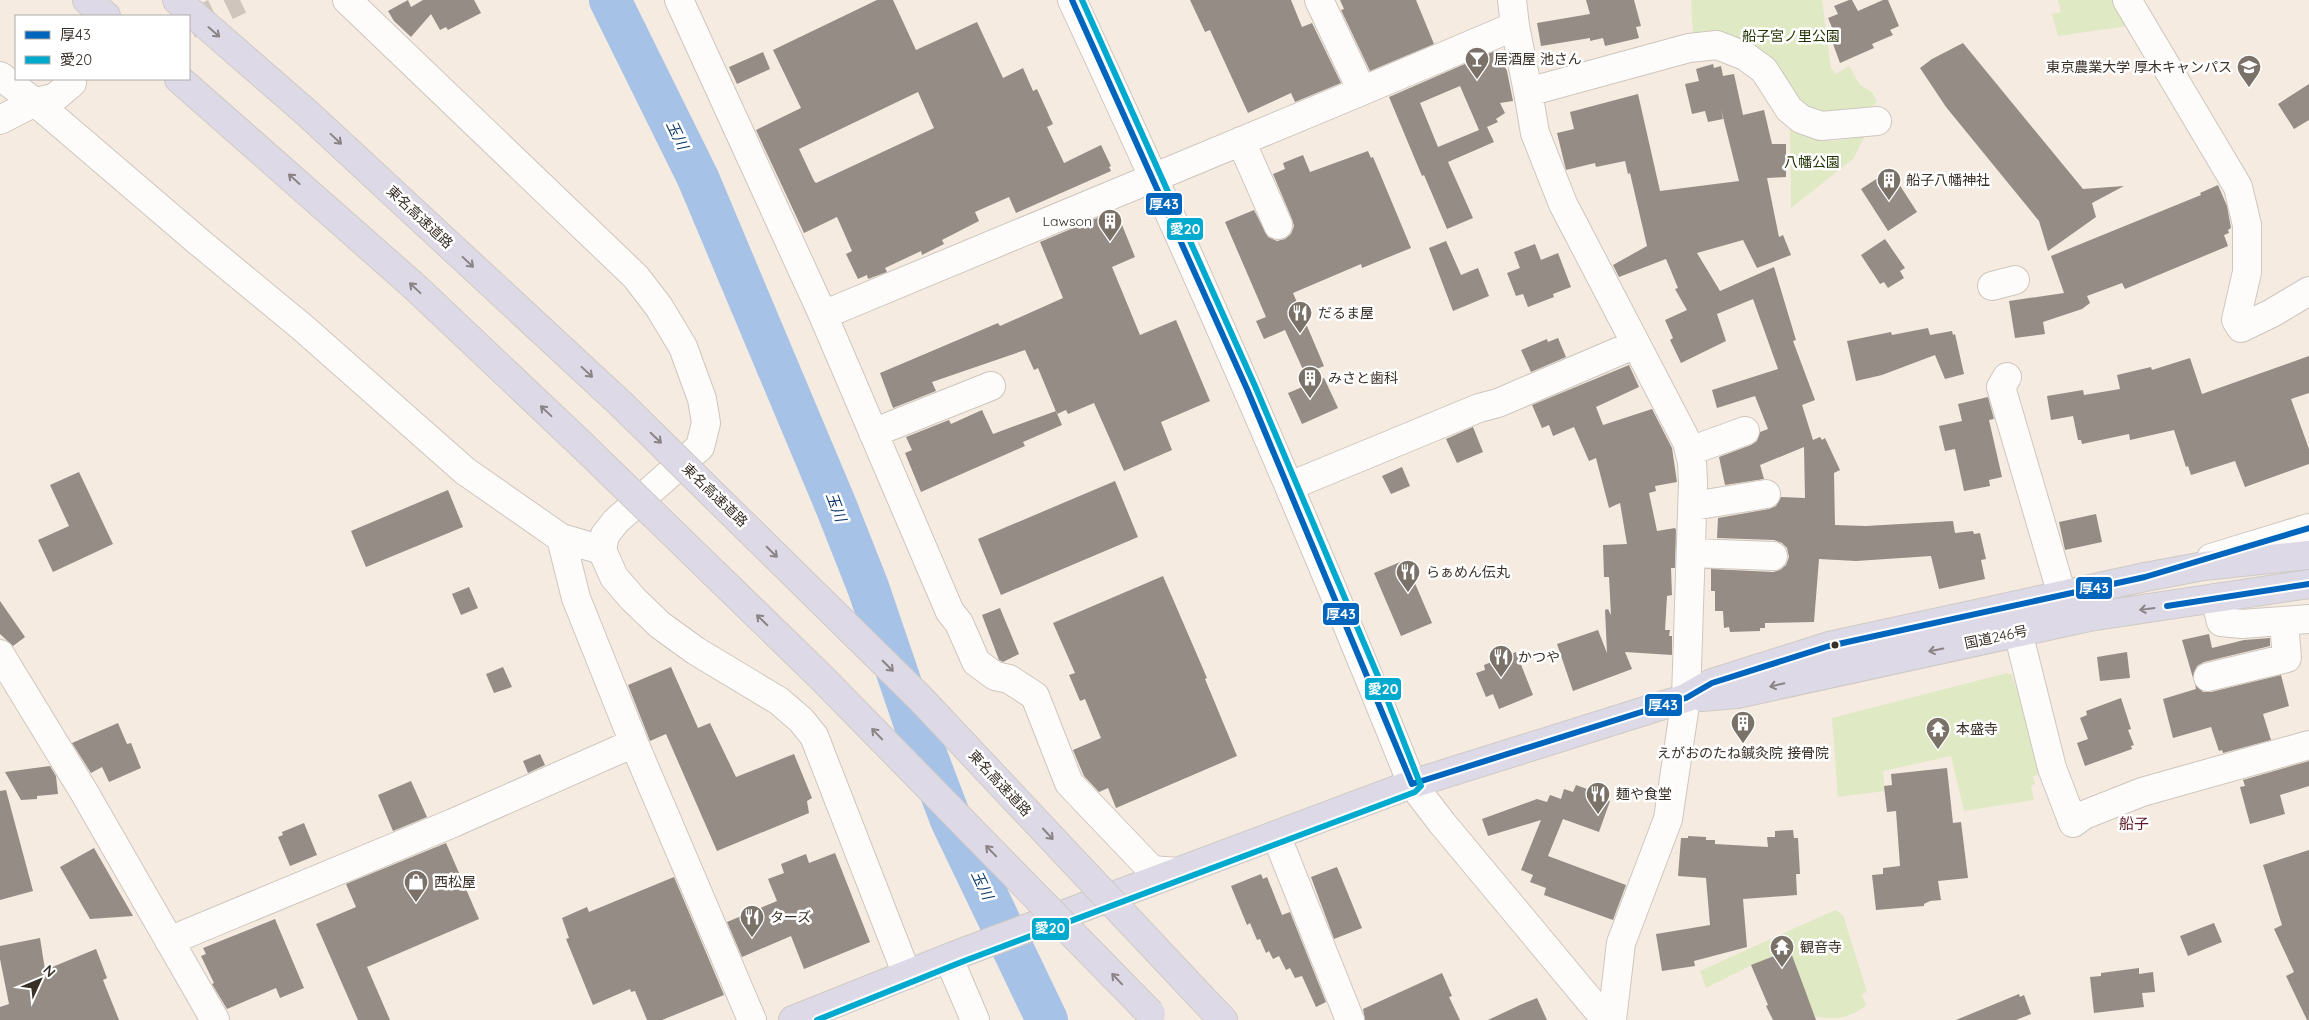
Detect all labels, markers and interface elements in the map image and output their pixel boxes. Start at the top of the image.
legend [15,15,190,80]
text: 厚43 [60,25,91,44]
one-way arrow [208,26,221,38]
park label: 船子宮ノ里公園 [1742,27,1840,45]
bar icon: 居酒屋 池さん [1464,46,1490,80]
text: 愛20 [60,50,92,69]
place label: 居酒屋 池さん [1494,50,1582,68]
school or university icon: 東京農業大学 厚木キャンパス [2236,54,2262,88]
place label: 東京農業大学 厚木キャンパス [2046,58,2232,76]
water label: 玉川 [662,117,693,154]
one-way arrow [329,133,342,145]
park label: 八幡公園 [1784,153,1840,171]
building icon: 船子八幡神社 [1876,167,1902,201]
place label: 船子八幡神社 [1906,171,1990,189]
one-way arrow [288,173,301,185]
street label: 東名高速道路 [383,182,457,252]
line badge: 厚43 [1145,192,1183,216]
text: 厚43 [1149,195,1179,213]
building icon: Lawson [1097,208,1123,242]
place label: Lawson [1043,212,1092,230]
line badge: 愛20 [1166,217,1204,241]
text: 愛20 [1170,220,1201,238]
one-way arrow [462,256,474,268]
one-way arrow [409,282,422,294]
restaurant icon: だるま屋 [1287,300,1313,334]
place label: だるま屋 [1318,304,1374,322]
building icon: みさと歯科 [1297,365,1323,399]
one-way arrow [580,366,593,378]
place label: みさと歯科 [1328,369,1398,387]
one-way arrow [540,405,552,417]
one-way arrow [650,432,662,444]
street label: 東名高速道路 [679,459,751,531]
water label: 玉川 [822,489,851,526]
one-way arrow [766,546,779,558]
restaurant icon: らぁめん伝丸 [1395,559,1421,593]
place label: らぁめん伝丸 [1426,563,1510,581]
line badge: 厚43 [2075,576,2113,600]
text: 厚43 [2079,579,2109,597]
line badge: 厚43 [1322,602,1360,626]
one-way arrow [2139,604,2155,614]
text: 厚43 [1326,605,1356,623]
one-way arrow [756,614,768,626]
street label: 国道246号 [1963,621,2029,653]
unlabelled marker [1830,640,1840,650]
restaurant icon: かつや [1488,644,1514,678]
one-way arrow [1928,645,1944,655]
place label: かつや [1518,648,1560,666]
one-way arrow [881,660,894,672]
line badge: 愛20 [1364,677,1402,701]
text: 愛20 [1368,680,1399,698]
one-way arrow [1770,681,1786,690]
line badge: 厚43 [1644,693,1683,717]
text: 厚43 [1648,696,1678,714]
building icon: えがおのたね鍼灸院 接骨院 [1730,710,1756,744]
temple icon: 本盛寺 [1925,716,1951,750]
place label: 本盛寺 [1956,720,1998,738]
one-way arrow [871,728,883,741]
place label: えがおのたね鍼灸院 接骨院 [1657,744,1829,762]
street label: 東名高速道路 [965,746,1035,820]
restaurant icon: 麺や食堂 [1585,781,1611,815]
place label: 麺や食堂 [1616,785,1672,803]
district label: 船子 [2119,814,2149,833]
one-way arrow [1042,828,1054,841]
one-way arrow [985,844,997,857]
water label: 玉川 [967,867,998,904]
shop icon: 西松屋 [403,869,429,903]
place label: 西松屋 [434,873,476,891]
restaurant icon: ターズ [739,904,765,938]
place label: ターズ [770,908,811,926]
line badge: 愛20 [1031,917,1070,941]
text: 愛20 [1035,919,1066,937]
temple icon: 観音寺 [1769,934,1795,968]
place label: 観音寺 [1800,938,1842,956]
north arrow [15,955,65,1005]
text: N [39,961,59,981]
one-way arrow [1111,974,1123,986]

